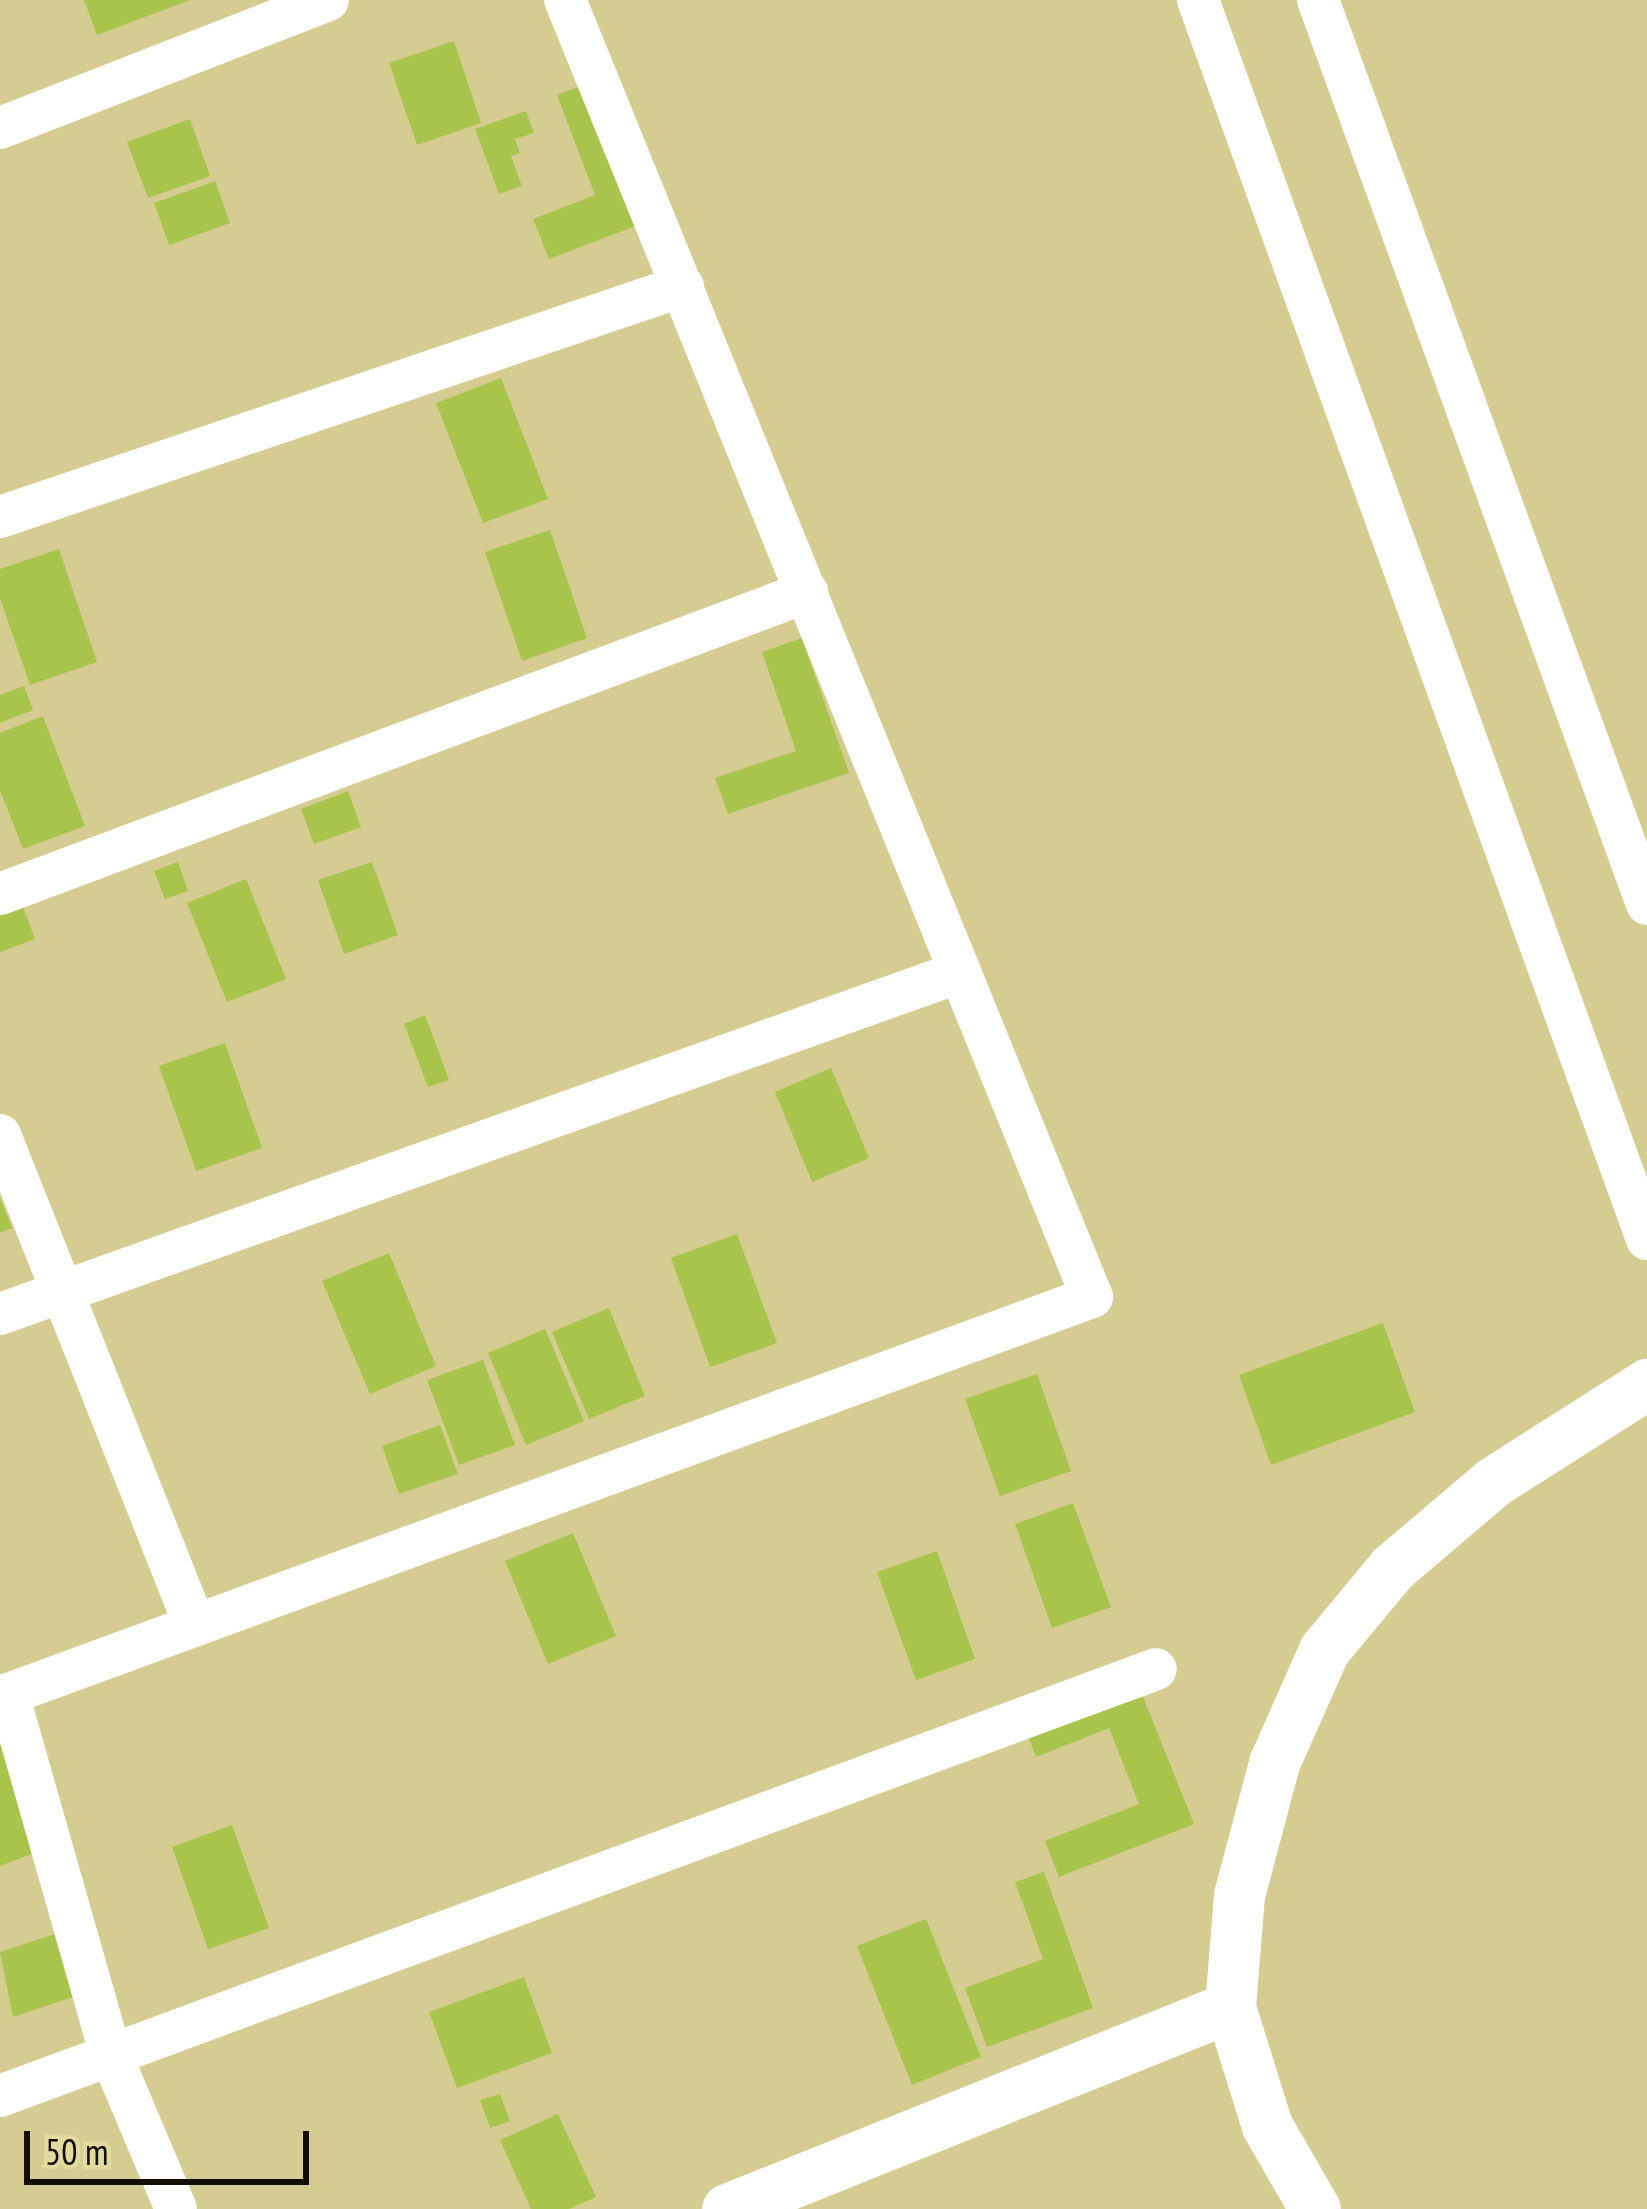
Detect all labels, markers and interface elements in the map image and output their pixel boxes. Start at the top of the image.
scale bar [30,2107,315,2181]
text: 50 m [45,2128,108,2175]

